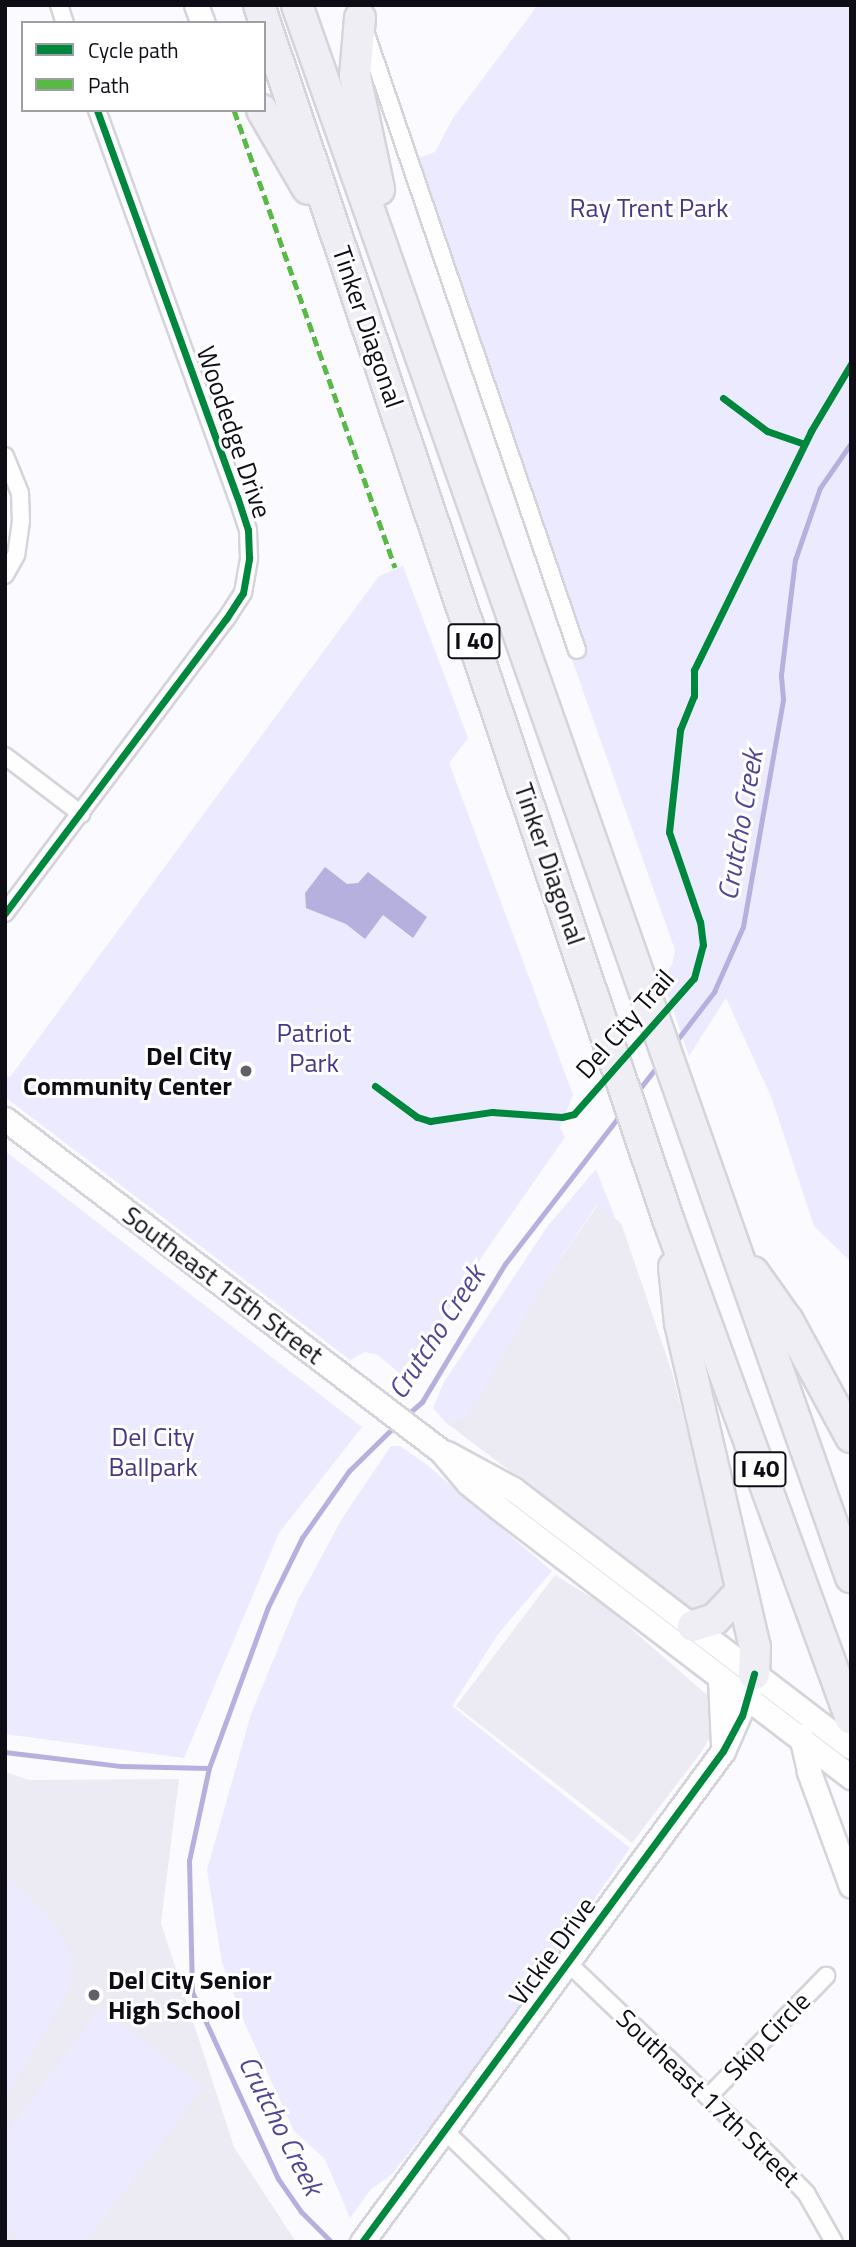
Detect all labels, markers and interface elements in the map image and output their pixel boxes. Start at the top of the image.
legend [21,21,266,112]
text: Cycle path [88,34,179,66]
text: Path [88,69,130,101]
park label: Ray Trent Park [570,192,728,224]
street label: Tinker Diagonal [326,242,410,412]
street label: Woodedge Drive [190,342,278,522]
road number: I 40 [446,620,502,662]
water label: Crutcho Creek [710,747,770,903]
street label: Tinker Diagonal [508,779,592,949]
street label: Del City Trail [569,963,681,1085]
park label: Patriot Park [277,1017,351,1078]
place label: Del City Community Center [23,1040,232,1102]
marker: Del City Community Center [238,1063,254,1079]
street label: Southeast 15th Street [117,1199,329,1371]
water label: Crutcho Creek [381,1259,491,1405]
park label: Del City Ballpark [108,1421,198,1482]
road number: I 40 [732,1448,788,1490]
street label: Vickie Drive [502,1891,602,2011]
place label: Del City Senior High School [108,1964,272,2025]
street label: Skip Circle [717,1985,817,2087]
marker: Del City Senior High School [86,1987,102,2003]
street label: Southeast 17th Street [610,2002,806,2194]
water label: Crutcho Creek [232,2050,330,2200]

